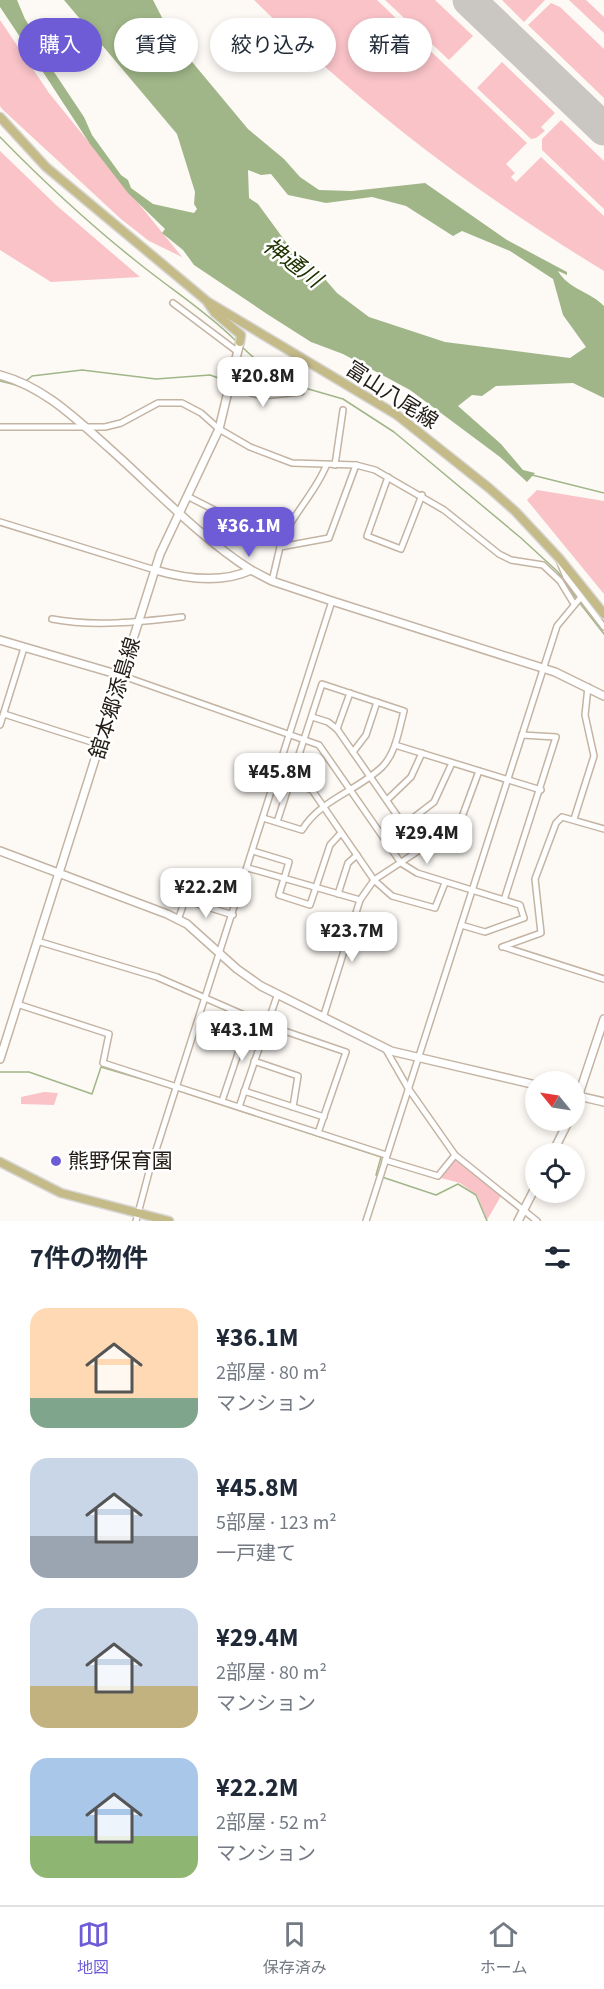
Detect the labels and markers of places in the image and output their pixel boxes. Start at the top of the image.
pin: ¥20.8M [214,357,312,408]
pin: ¥36.1M [200,507,298,558]
pin: ¥45.8M [231,753,329,804]
pin: ¥29.4M [378,814,476,865]
pin: ¥22.2M [157,868,255,919]
pin: ¥23.7M [303,912,401,963]
pin: ¥43.1M [193,1011,291,1062]
place label: 熊野保育園 [68,1146,173,1176]
marker: 熊野保育園 [49,1154,63,1168]

